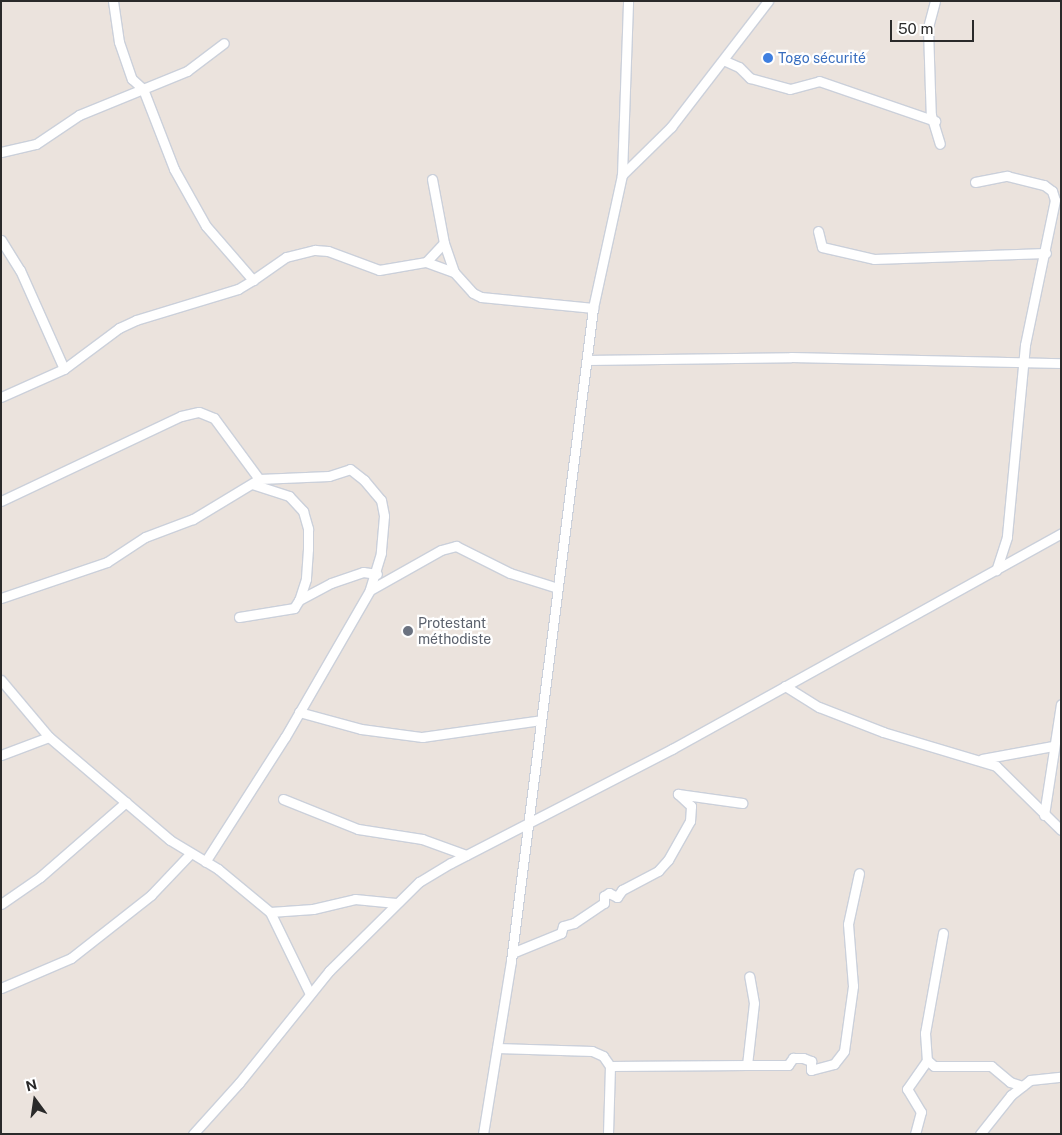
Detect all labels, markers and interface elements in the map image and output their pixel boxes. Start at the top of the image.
scale bar [892,10,976,42]
text: 50 m [898,20,933,37]
place label: Togo sécurité [778,50,866,66]
marker: Togo sécurité [762,52,774,64]
place label: Protestant méthodiste [418,615,491,648]
marker: Protestant méthodiste [402,625,414,637]
north arrow [10,1075,60,1125]
text: N [24,1076,39,1095]

